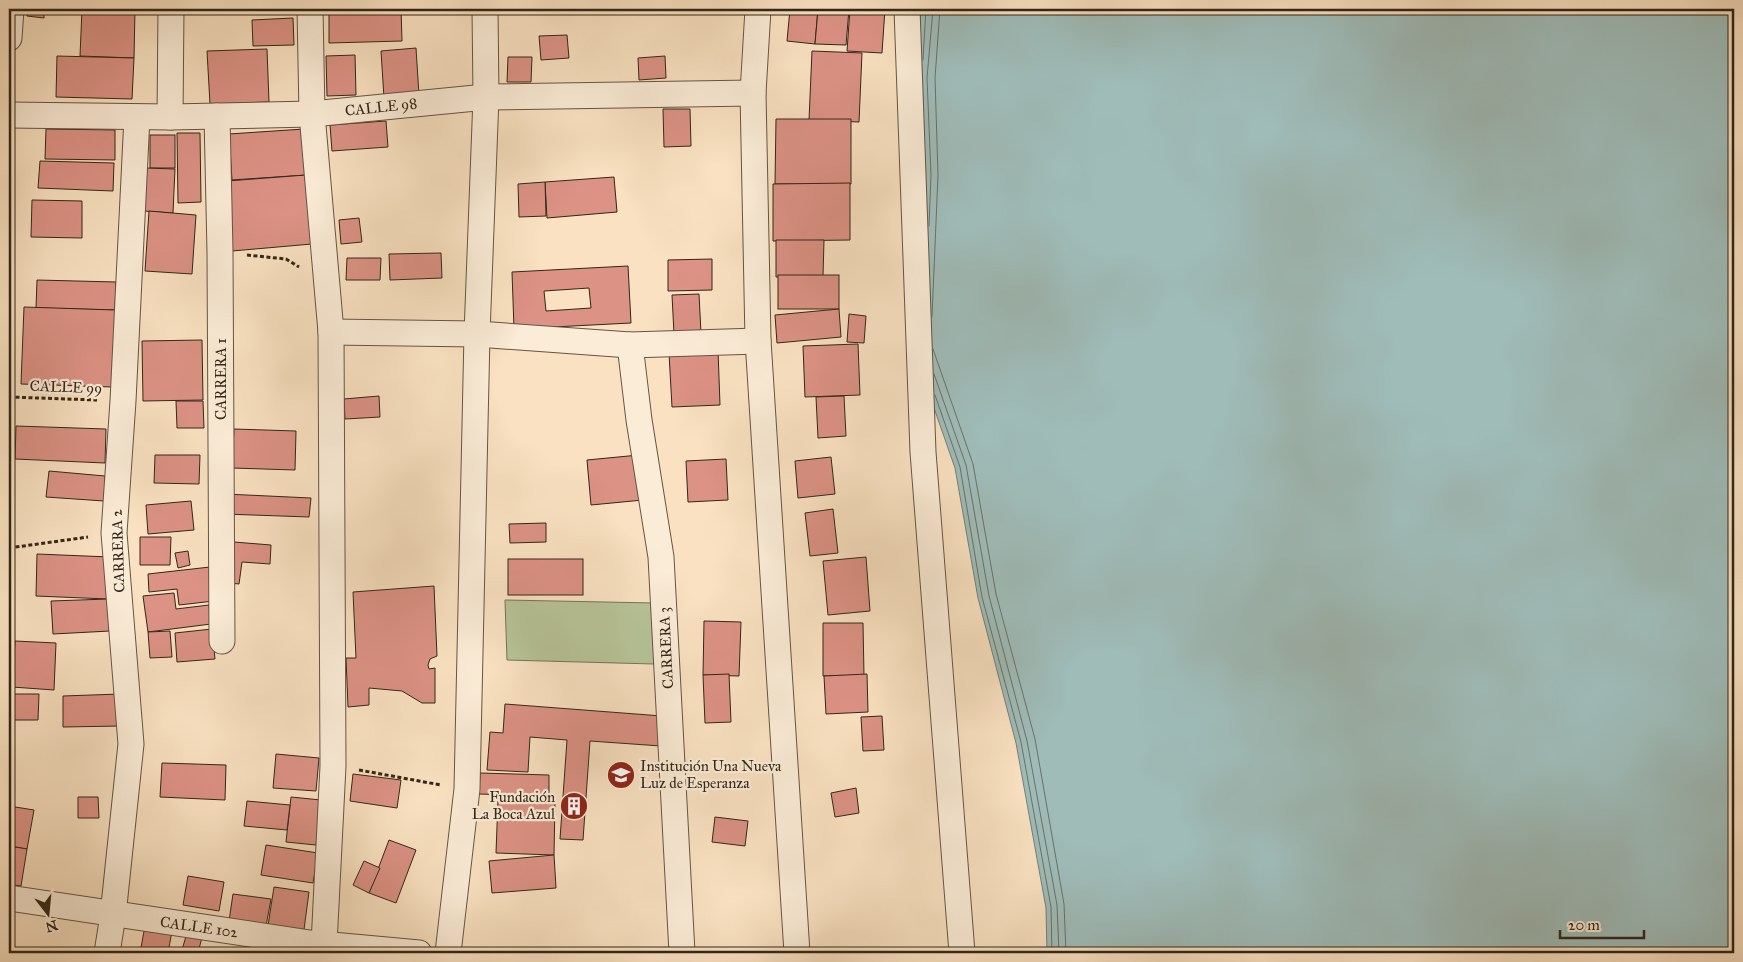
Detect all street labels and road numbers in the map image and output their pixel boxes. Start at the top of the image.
street label: CALLE 98 [344,94,418,120]
street label: CARRERA 1 [212,338,230,420]
street label: CALLE 99 [29,377,103,397]
street label: CARRERA 2 [108,508,128,593]
street label: CARRERA 3 [655,607,677,689]
street label: CALLE 102 [159,913,240,941]

